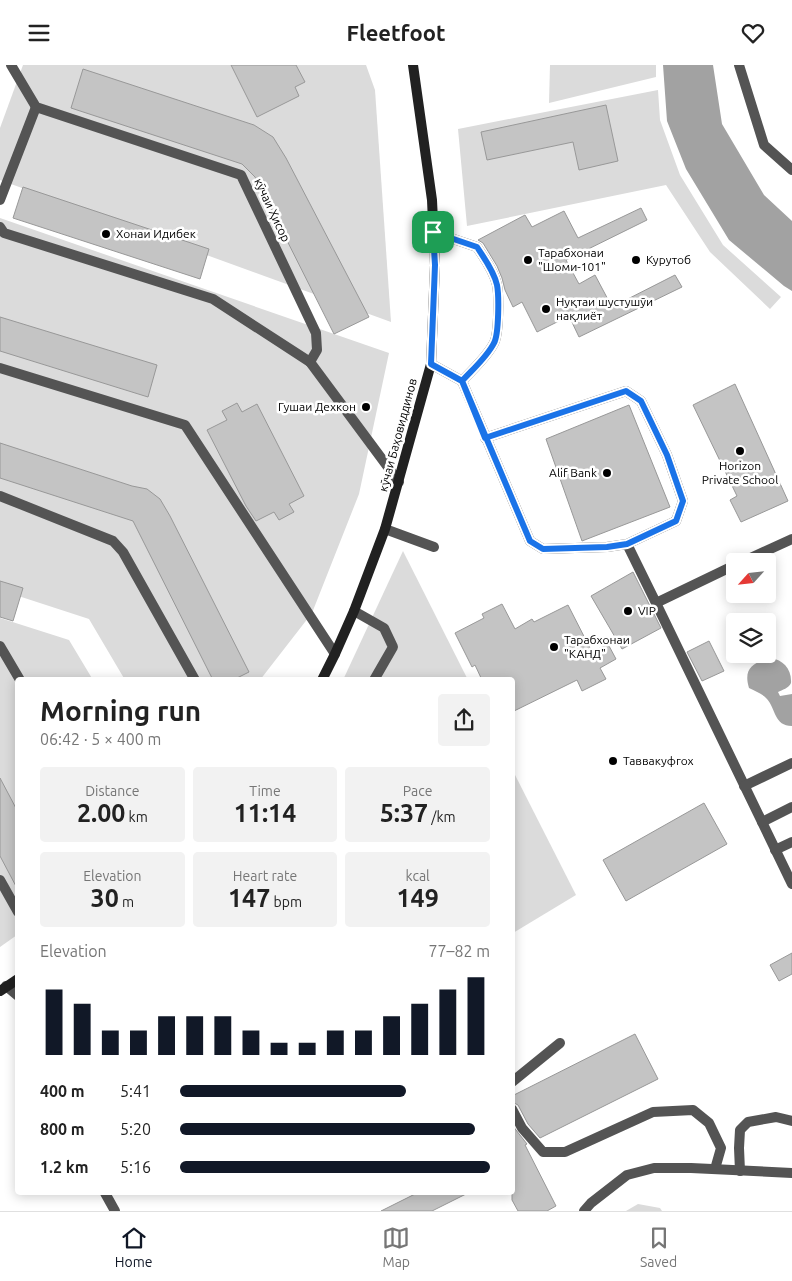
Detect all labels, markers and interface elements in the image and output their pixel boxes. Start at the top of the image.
icon: menu [25,19,53,47]
icon: heart [739,19,767,47]
text: Fleetfoot [347,20,445,45]
street label: кӯчаи Ҳисор [252,176,293,244]
pin [412,211,454,253]
icon: arrive [419,218,447,246]
place label: Хонаи Идибек [116,227,196,240]
marker: Хонаи Идибек [100,228,112,240]
place label: Тарабхонаи "Шоми-101" [538,246,606,273]
place label: Курутоб [646,253,691,266]
marker: Тарабхонаи "Шоми-101" [522,254,534,266]
marker: Курутоб [630,254,642,266]
place label: Нуқтаи шустушӯи нақлиёт [556,295,653,322]
marker: Нуқтаи шустушӯи нақлиёт [540,303,552,315]
street label: кӯчаи Баҳовиддинов [376,377,419,493]
place label: Гушаи Дехкон [278,400,356,413]
marker: Гушаи Дехкон [360,401,372,413]
marker: Horizon Private School [734,445,746,457]
place label: Horizon Private School [702,459,778,486]
place label: Alif Bank [549,466,597,479]
marker: Alif Bank [601,467,613,479]
north arrow [726,553,776,603]
map controls [726,553,776,663]
place label: VIP [638,604,656,617]
marker: VIP [622,605,634,617]
button: layers [726,613,776,663]
place label: Тарабхонаи "КАНД" [564,633,630,660]
marker: Тарабхонаи "КАНД" [548,641,560,653]
button: share [438,694,490,746]
text: Morning run [40,695,201,726]
text: 06:42 · 5 × 400 m [40,730,161,748]
place label: Таввакуфгох [623,754,694,767]
marker: Таввакуфгох [607,755,619,767]
text: Distance [85,783,139,799]
text: Time [249,783,281,799]
text: Pace [403,783,432,799]
text: 2.00 [77,799,125,827]
text: 11:14 [234,799,296,827]
text: 5:37 [380,799,428,827]
text: km [125,809,148,825]
text: /km [428,809,456,825]
text: Elevation [83,868,142,884]
text: Heart rate [233,868,297,884]
text: kcal [406,868,430,884]
text: 30 [91,884,119,912]
text: 147 [228,884,270,912]
text: 149 [397,884,439,912]
text: m [119,894,134,910]
text: bpm [270,894,302,910]
text: Elevation [40,942,107,960]
text: 77–82 m [428,942,490,960]
text: 400 m [40,1082,85,1100]
text: 5:41 [120,1082,151,1100]
text: 800 m [40,1120,85,1138]
text: 5:20 [120,1120,151,1138]
text: 1.2 km [40,1158,89,1176]
text: 5:16 [120,1158,151,1176]
tab: Home [115,1224,153,1270]
tab: Map [382,1224,410,1270]
tab: Saved [640,1224,677,1270]

